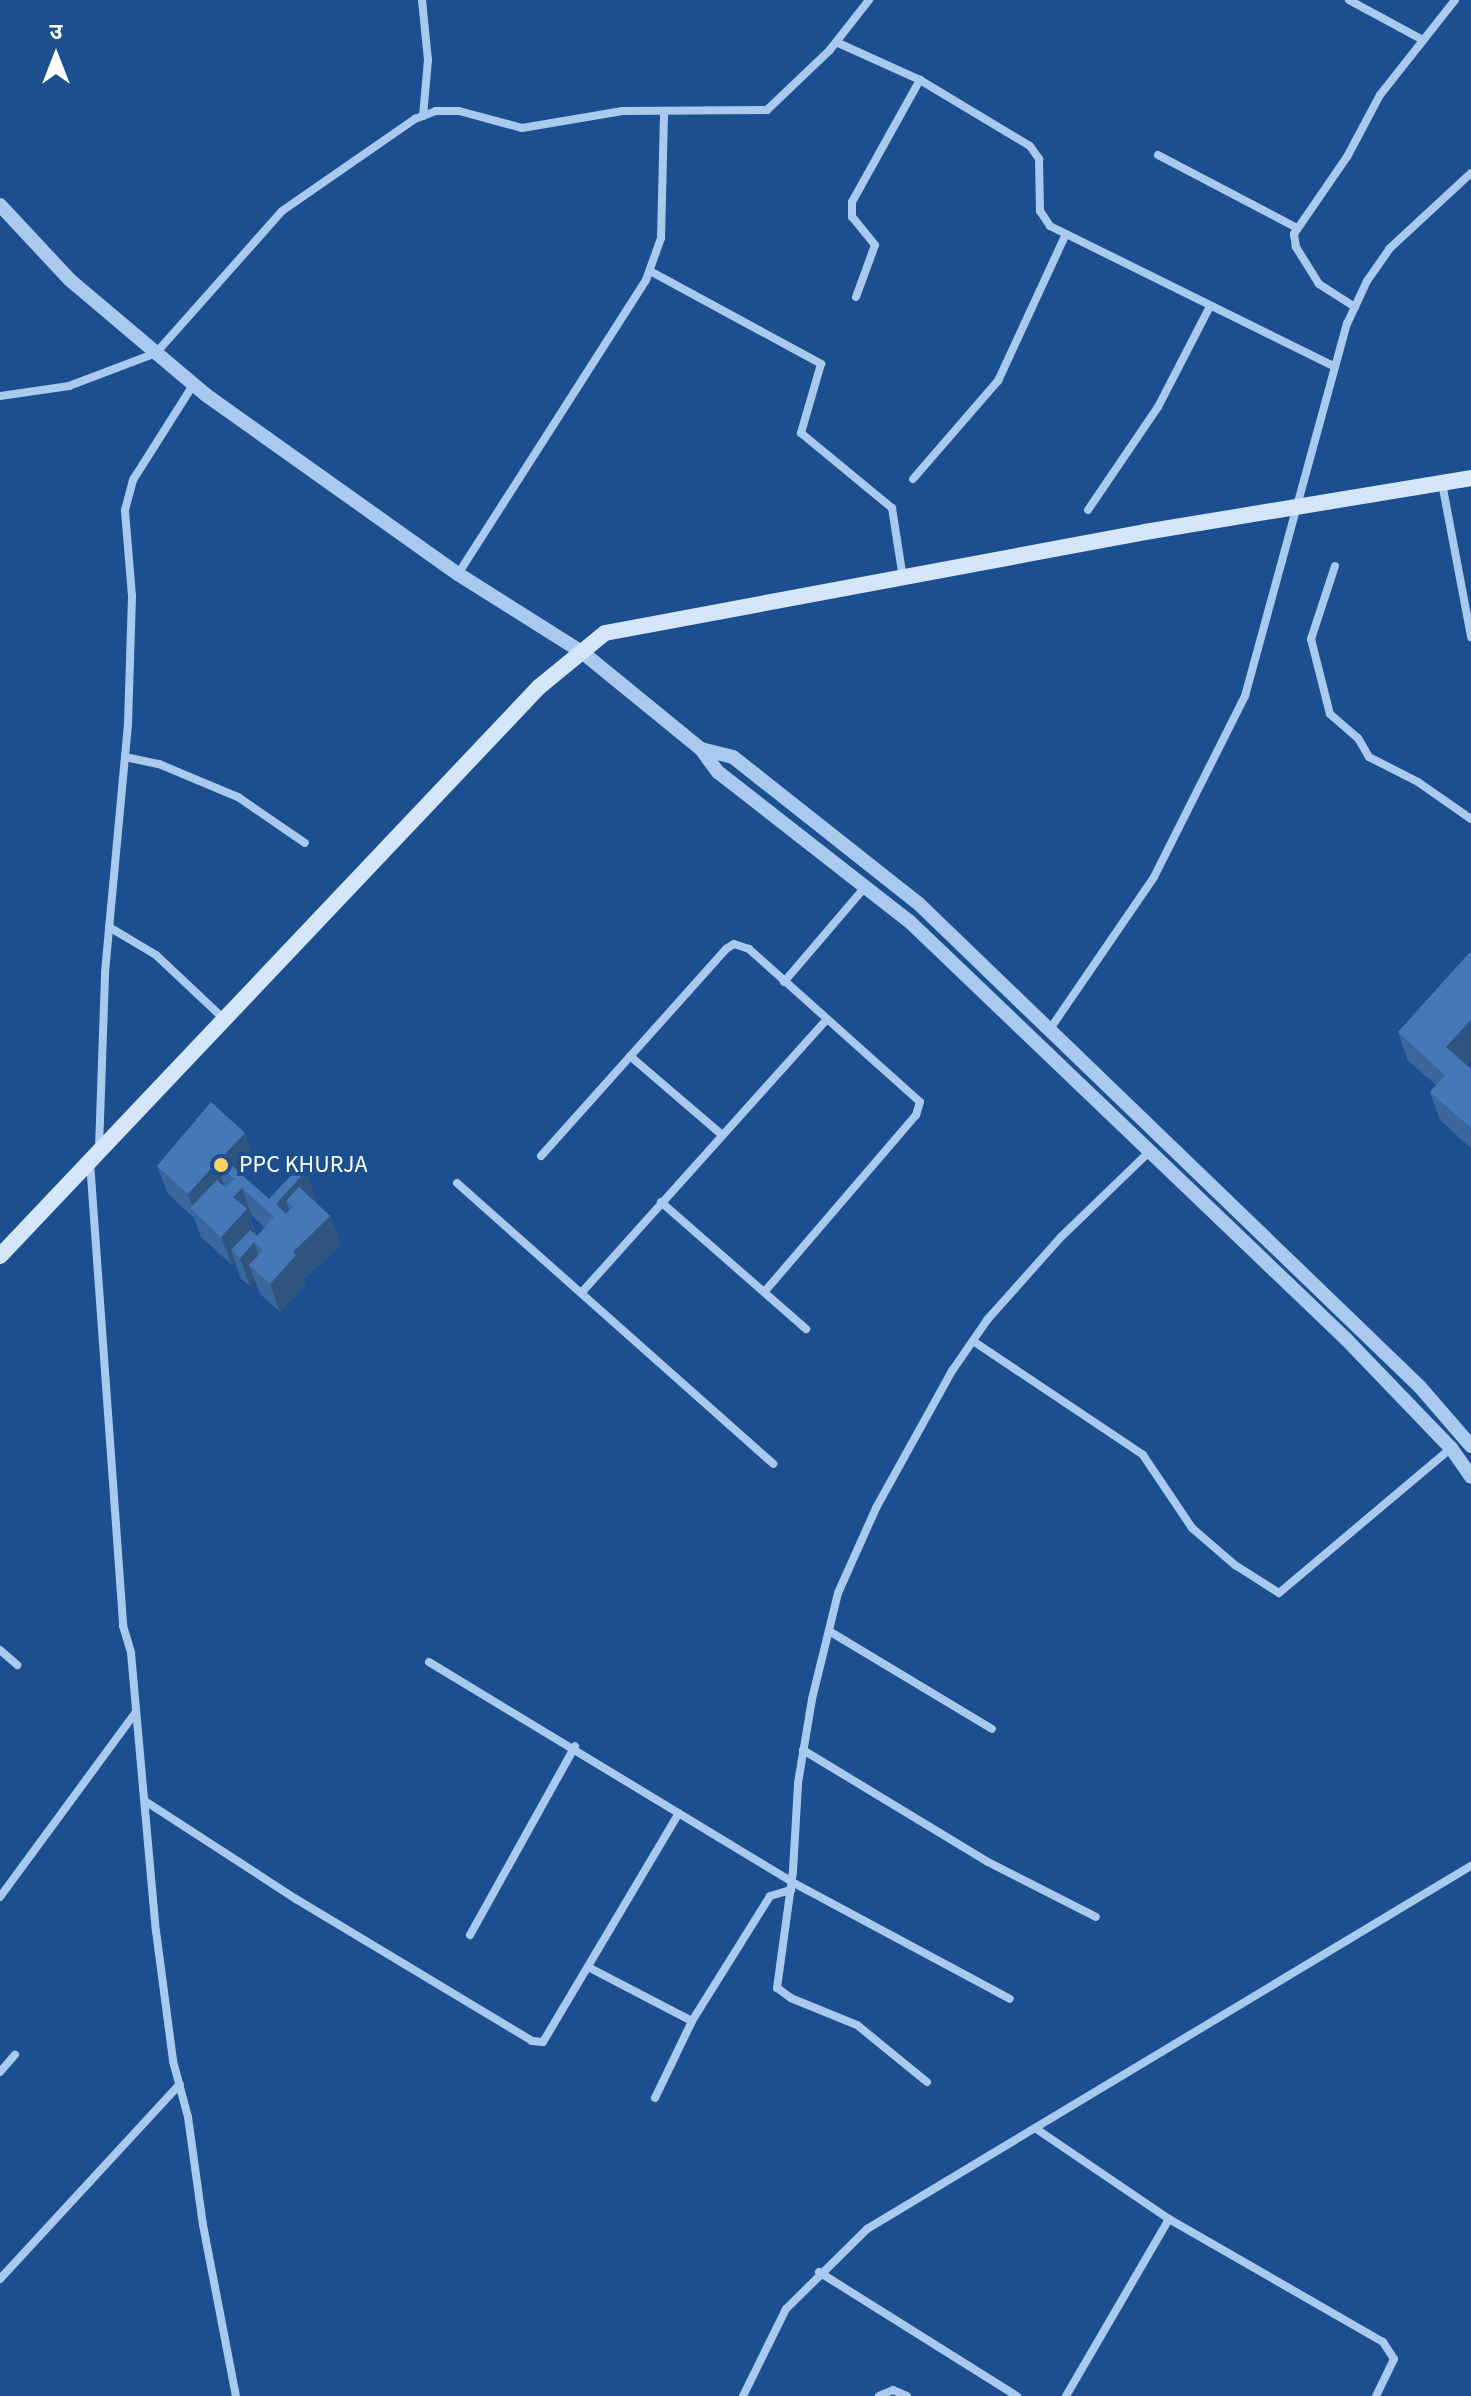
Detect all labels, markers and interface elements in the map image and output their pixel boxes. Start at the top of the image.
north arrow [16,16,96,96]
text: उ [50,16,62,48]
place label: PPC KHURJA [239,1151,367,1179]
marker: PPC KHURJA [210,1154,232,1176]

